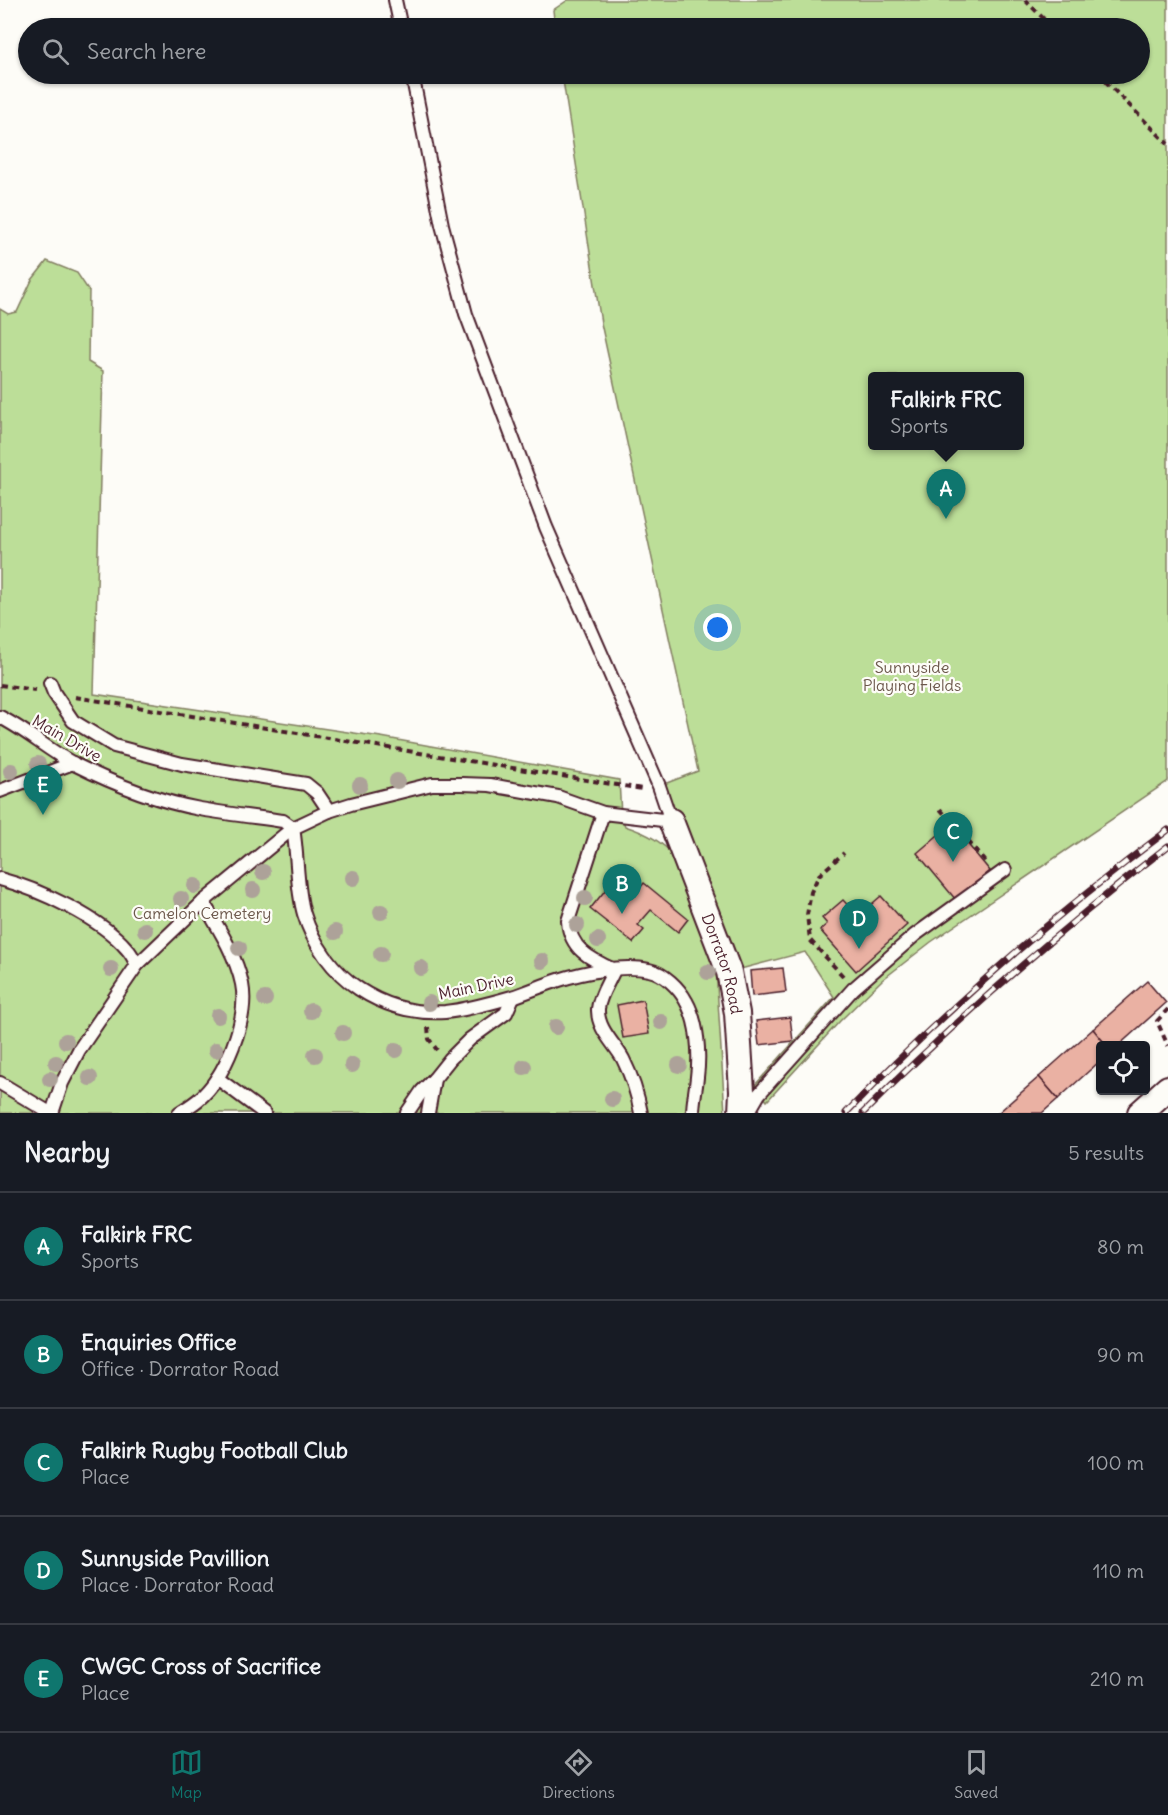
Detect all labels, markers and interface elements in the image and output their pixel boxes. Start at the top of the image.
search box [18,18,1150,84]
icon: search [39,35,72,68]
text: Search here [87,37,206,65]
popup [868,372,1024,450]
text: Falkirk FRC [890,385,1002,413]
text: Sports [890,413,948,438]
pin: A [926,470,966,519]
your location [703,613,732,642]
park label: Sunnyside Playing Fields [863,657,961,695]
street label: Main Drive [29,710,105,766]
pin: E [24,766,63,815]
pin: C [934,812,972,862]
pin: B [602,864,642,914]
pin: D [840,900,878,949]
park label: Camelon Cemetery [133,903,271,923]
street label: Dorrator Road [697,910,747,1016]
street label: Main Drive [437,968,515,1004]
map controls [1096,1041,1150,1095]
button: locate [1096,1041,1150,1095]
text: Nearby [24,1136,110,1169]
text: 5 results [1068,1140,1144,1165]
text: Falkirk FRC [81,1220,192,1248]
text: A [37,1234,50,1259]
text: 80 m [1097,1234,1144,1259]
text: Sports [81,1248,139,1273]
text: Enquiries Office [81,1328,237,1356]
text: B [37,1342,50,1367]
text: 90 m [1097,1342,1144,1367]
text: Office · Dorrator Road [81,1356,279,1381]
text: Falkirk Rugby Football Club [81,1436,348,1464]
text: C [37,1450,50,1475]
text: 100 m [1087,1450,1144,1475]
text: Place [81,1464,129,1489]
text: Sunnyside Pavillion [81,1544,270,1572]
text: D [36,1558,51,1583]
text: 110 m [1093,1558,1144,1583]
text: Place · Dorrator Road [81,1572,274,1597]
text: CWGC Cross of Sacrifice [81,1652,321,1680]
text: E [38,1666,49,1691]
text: 210 m [1090,1666,1144,1691]
text: Place [81,1680,129,1705]
tab: Map [170,1746,203,1802]
tab: Directions [542,1746,615,1802]
tab: Saved [954,1746,998,1802]

